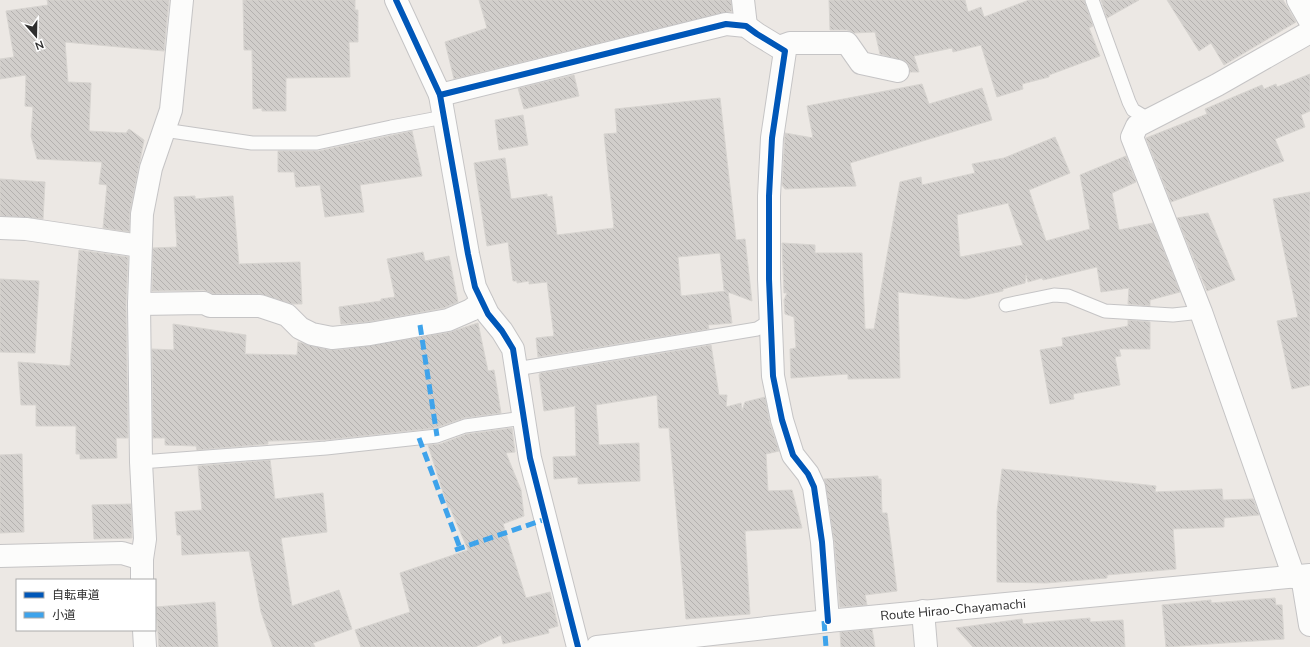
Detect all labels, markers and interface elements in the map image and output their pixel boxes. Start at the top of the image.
north arrow [16,16,56,56]
text: N [33,36,46,53]
legend [16,579,156,631]
text: 自転車道 [52,587,100,603]
street label: Route Hirao-Chayamachi [880,595,1027,625]
text: 小道 [52,607,76,623]

